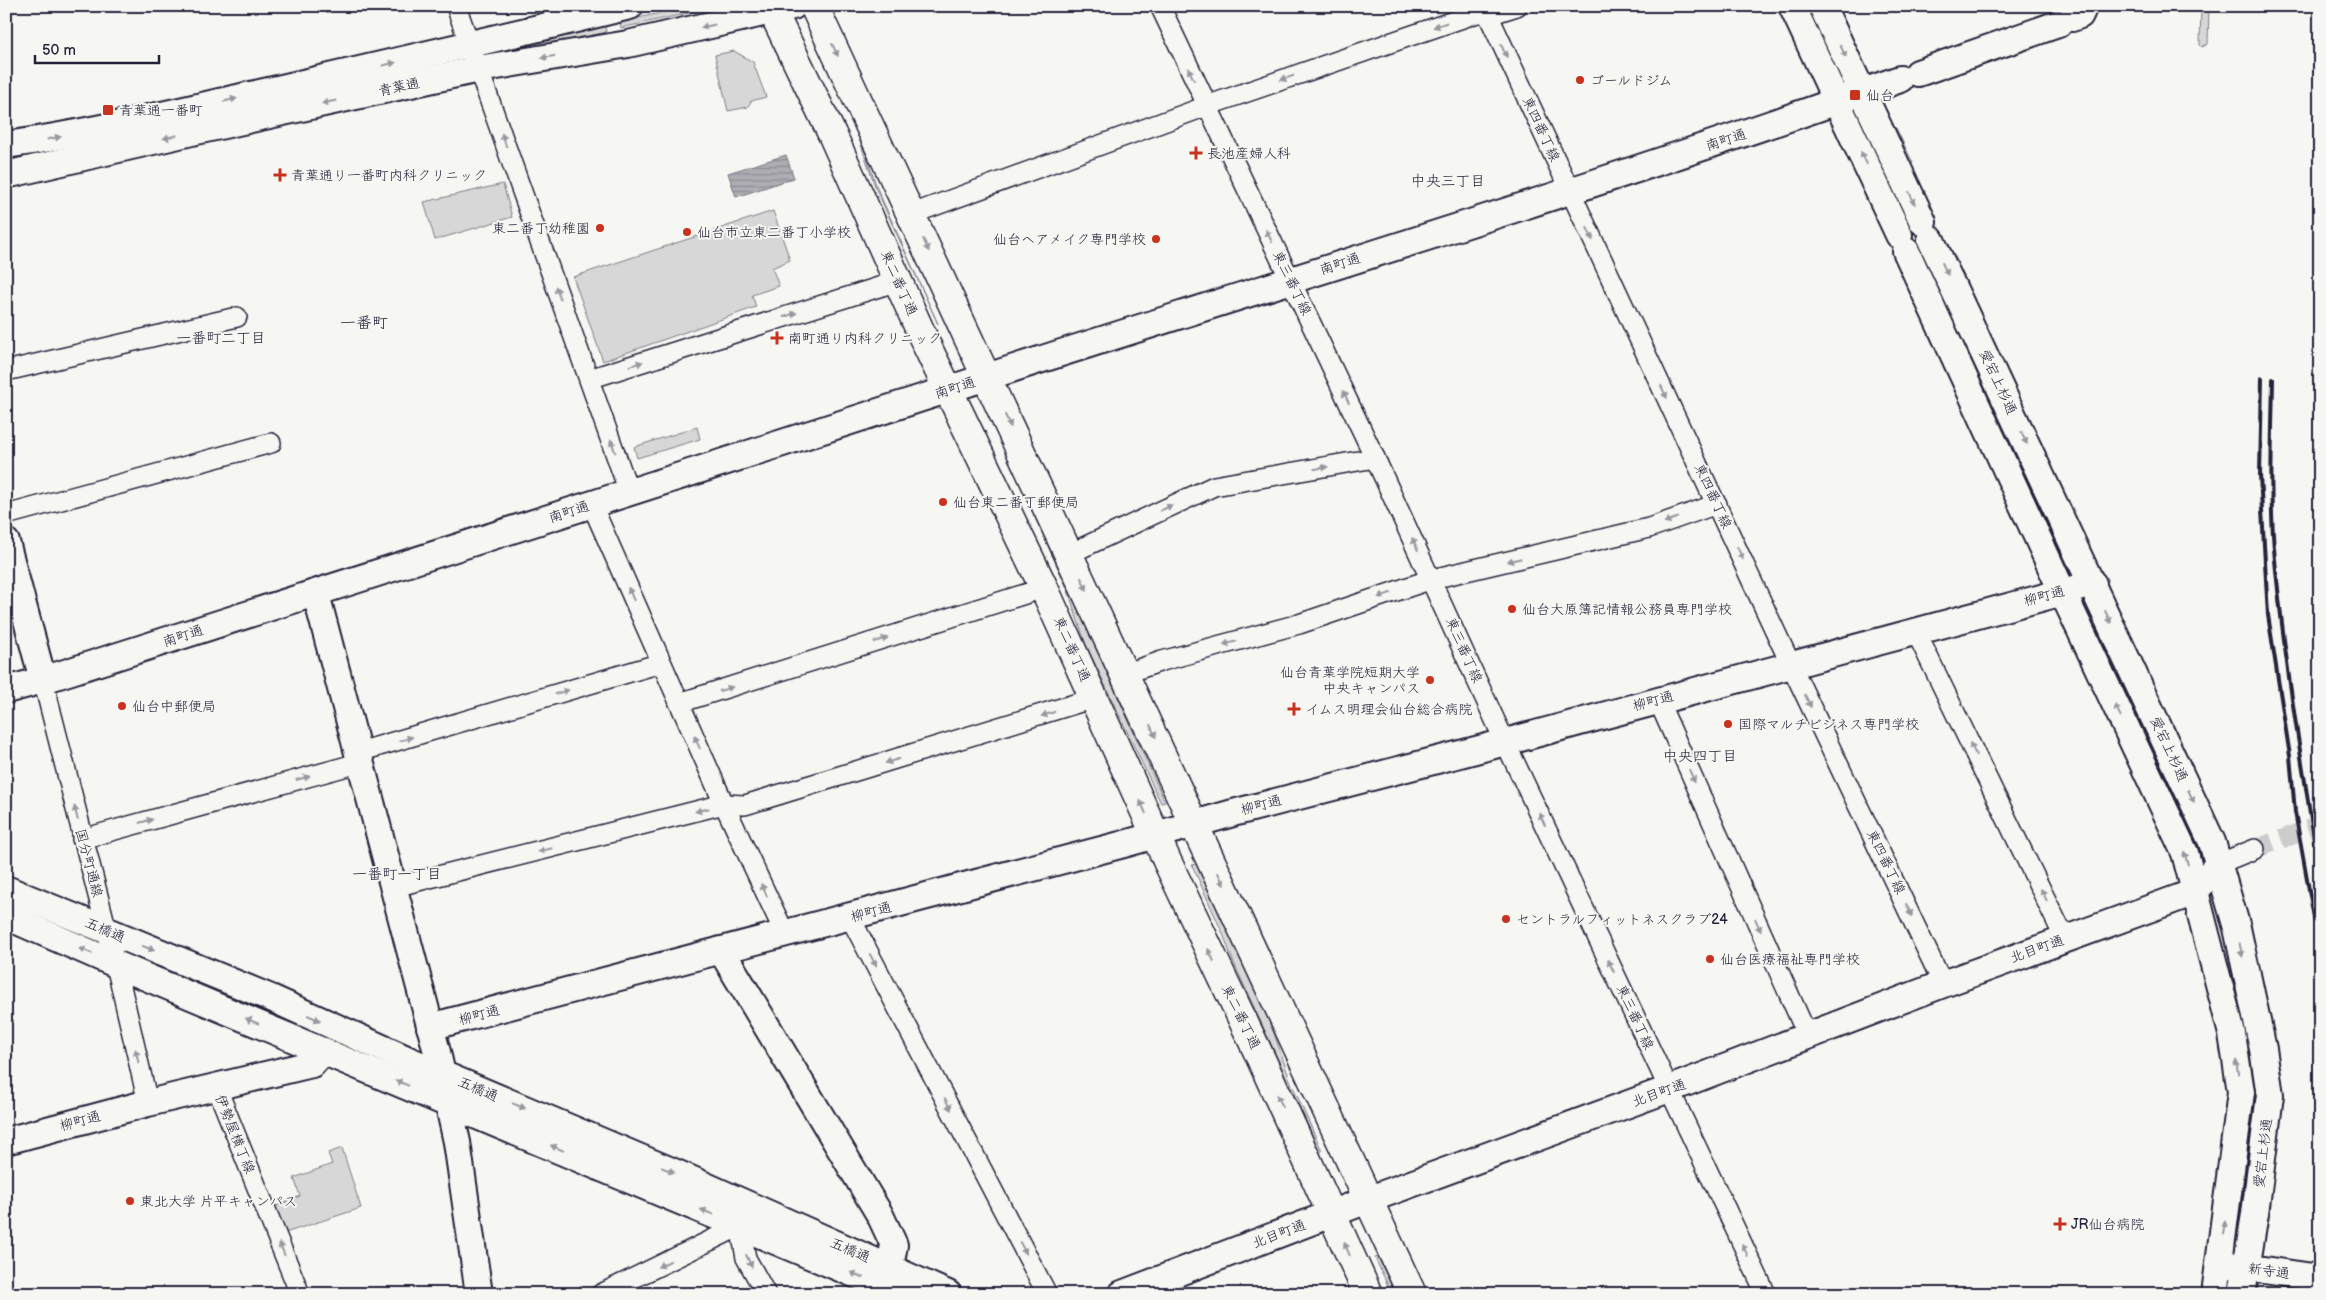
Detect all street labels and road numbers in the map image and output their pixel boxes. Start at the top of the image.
street label: 青葉通 [377,74,421,100]
street label: 東四番丁線 [1519,94,1563,164]
street label: 南町通 [1703,125,1749,155]
street label: 東二番丁通 [877,248,921,318]
street label: 東三番丁線 [1269,248,1315,318]
street label: 南町通 [1317,249,1363,279]
street label: 愛宕上杉通 [1976,347,2020,417]
street label: 南町通 [932,373,978,403]
street label: 東四番丁線 [1691,461,1735,531]
street label: 南町通 [546,497,592,527]
street label: 柳町通 [2022,582,2066,610]
street label: 東二番丁通 [1050,614,1094,684]
street label: 東三番丁線 [1442,615,1486,685]
street label: 南町通 [160,621,206,651]
street label: 柳町通 [1631,687,1675,715]
street label: 愛宕上杉通 [2147,714,2191,784]
street label: 柳町通 [1239,791,1283,819]
street label: 国分町通線 [72,827,106,899]
street label: 東四番丁線 [1863,827,1909,897]
street label: 柳町通 [849,898,893,926]
street label: 五橋通 [82,914,128,946]
street label: 北目町通 [2008,931,2066,967]
street label: 東二番丁通 [1218,982,1264,1052]
street label: 東三番丁線 [1613,982,1657,1052]
street label: 柳町通 [457,1001,501,1029]
street label: 五橋通 [455,1073,501,1105]
street label: 北目町通 [1630,1075,1688,1111]
street label: 伊勢屋横丁線 [211,1092,259,1176]
street label: 柳町通 [58,1107,102,1135]
street label: 愛宕上杉通 [2250,1117,2276,1189]
street label: 北目町通 [1250,1216,1308,1252]
street label: 五橋通 [827,1234,873,1266]
street label: 新寺通 [2247,1260,2291,1282]

